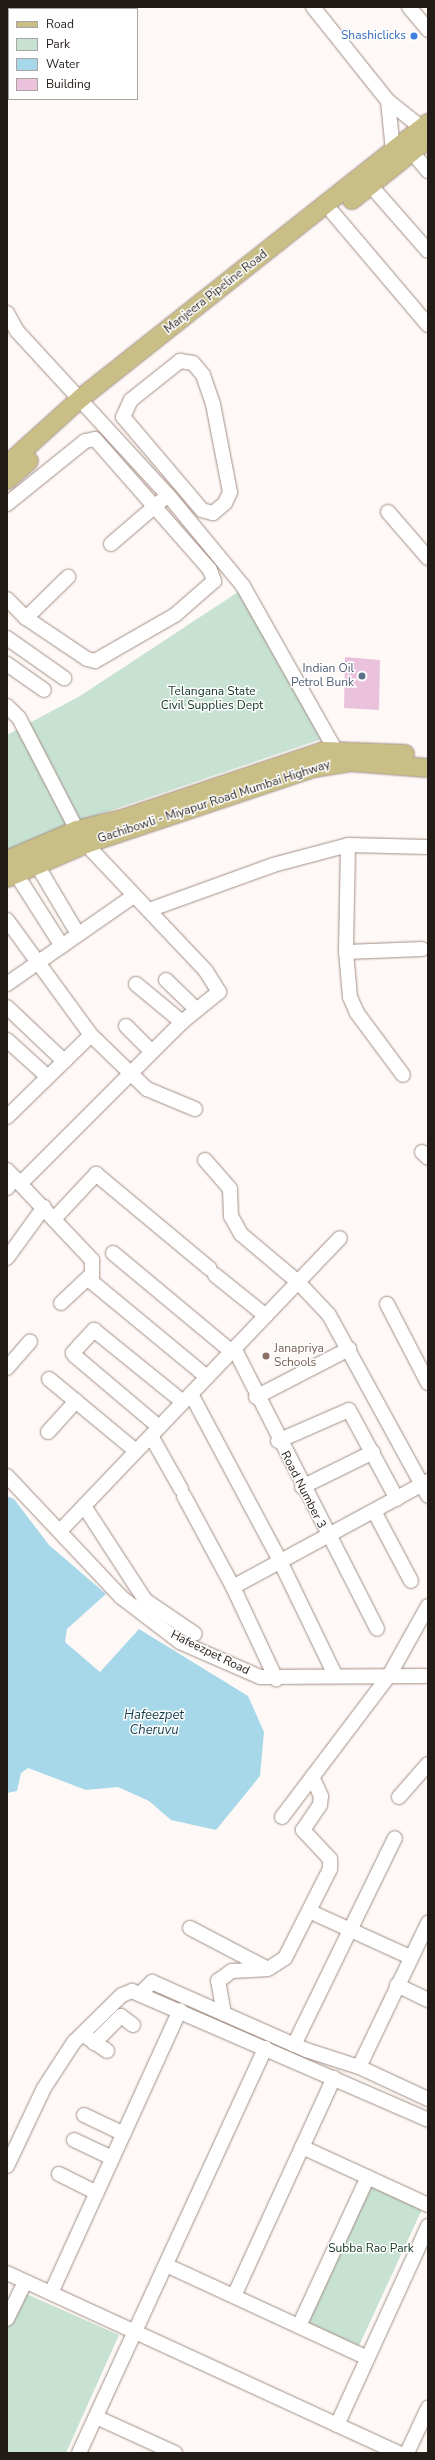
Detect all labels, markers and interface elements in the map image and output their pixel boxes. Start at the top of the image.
legend [8,8,138,100]
text: Road [46,16,74,32]
place label: Shashiclicks [341,29,406,43]
marker: Shashiclicks [409,31,419,41]
text: Park [46,36,70,52]
text: Water [46,56,80,72]
text: Building [46,76,91,92]
street label: Manjeera Pipeline Road [162,247,270,337]
place label: Indian Oil Petrol Bunk [291,662,354,690]
marker: Indian Oil Petrol Bunk [357,671,367,681]
park label: Telangana State Civil Supplies Dept [161,685,263,713]
street label: Gachibowli - Miyapur Road Mumbai Highway [96,758,332,846]
place label: Janapriya Schools [274,1342,324,1370]
marker: Janapriya Schools [261,1351,271,1361]
street label: Road Number 3 [277,1449,329,1531]
street label: Hafeezpet Road [168,1628,252,1678]
water label: Hafeezpet Cheruvu [124,1708,184,1739]
park label: Subba Rao Park [328,2242,414,2256]

